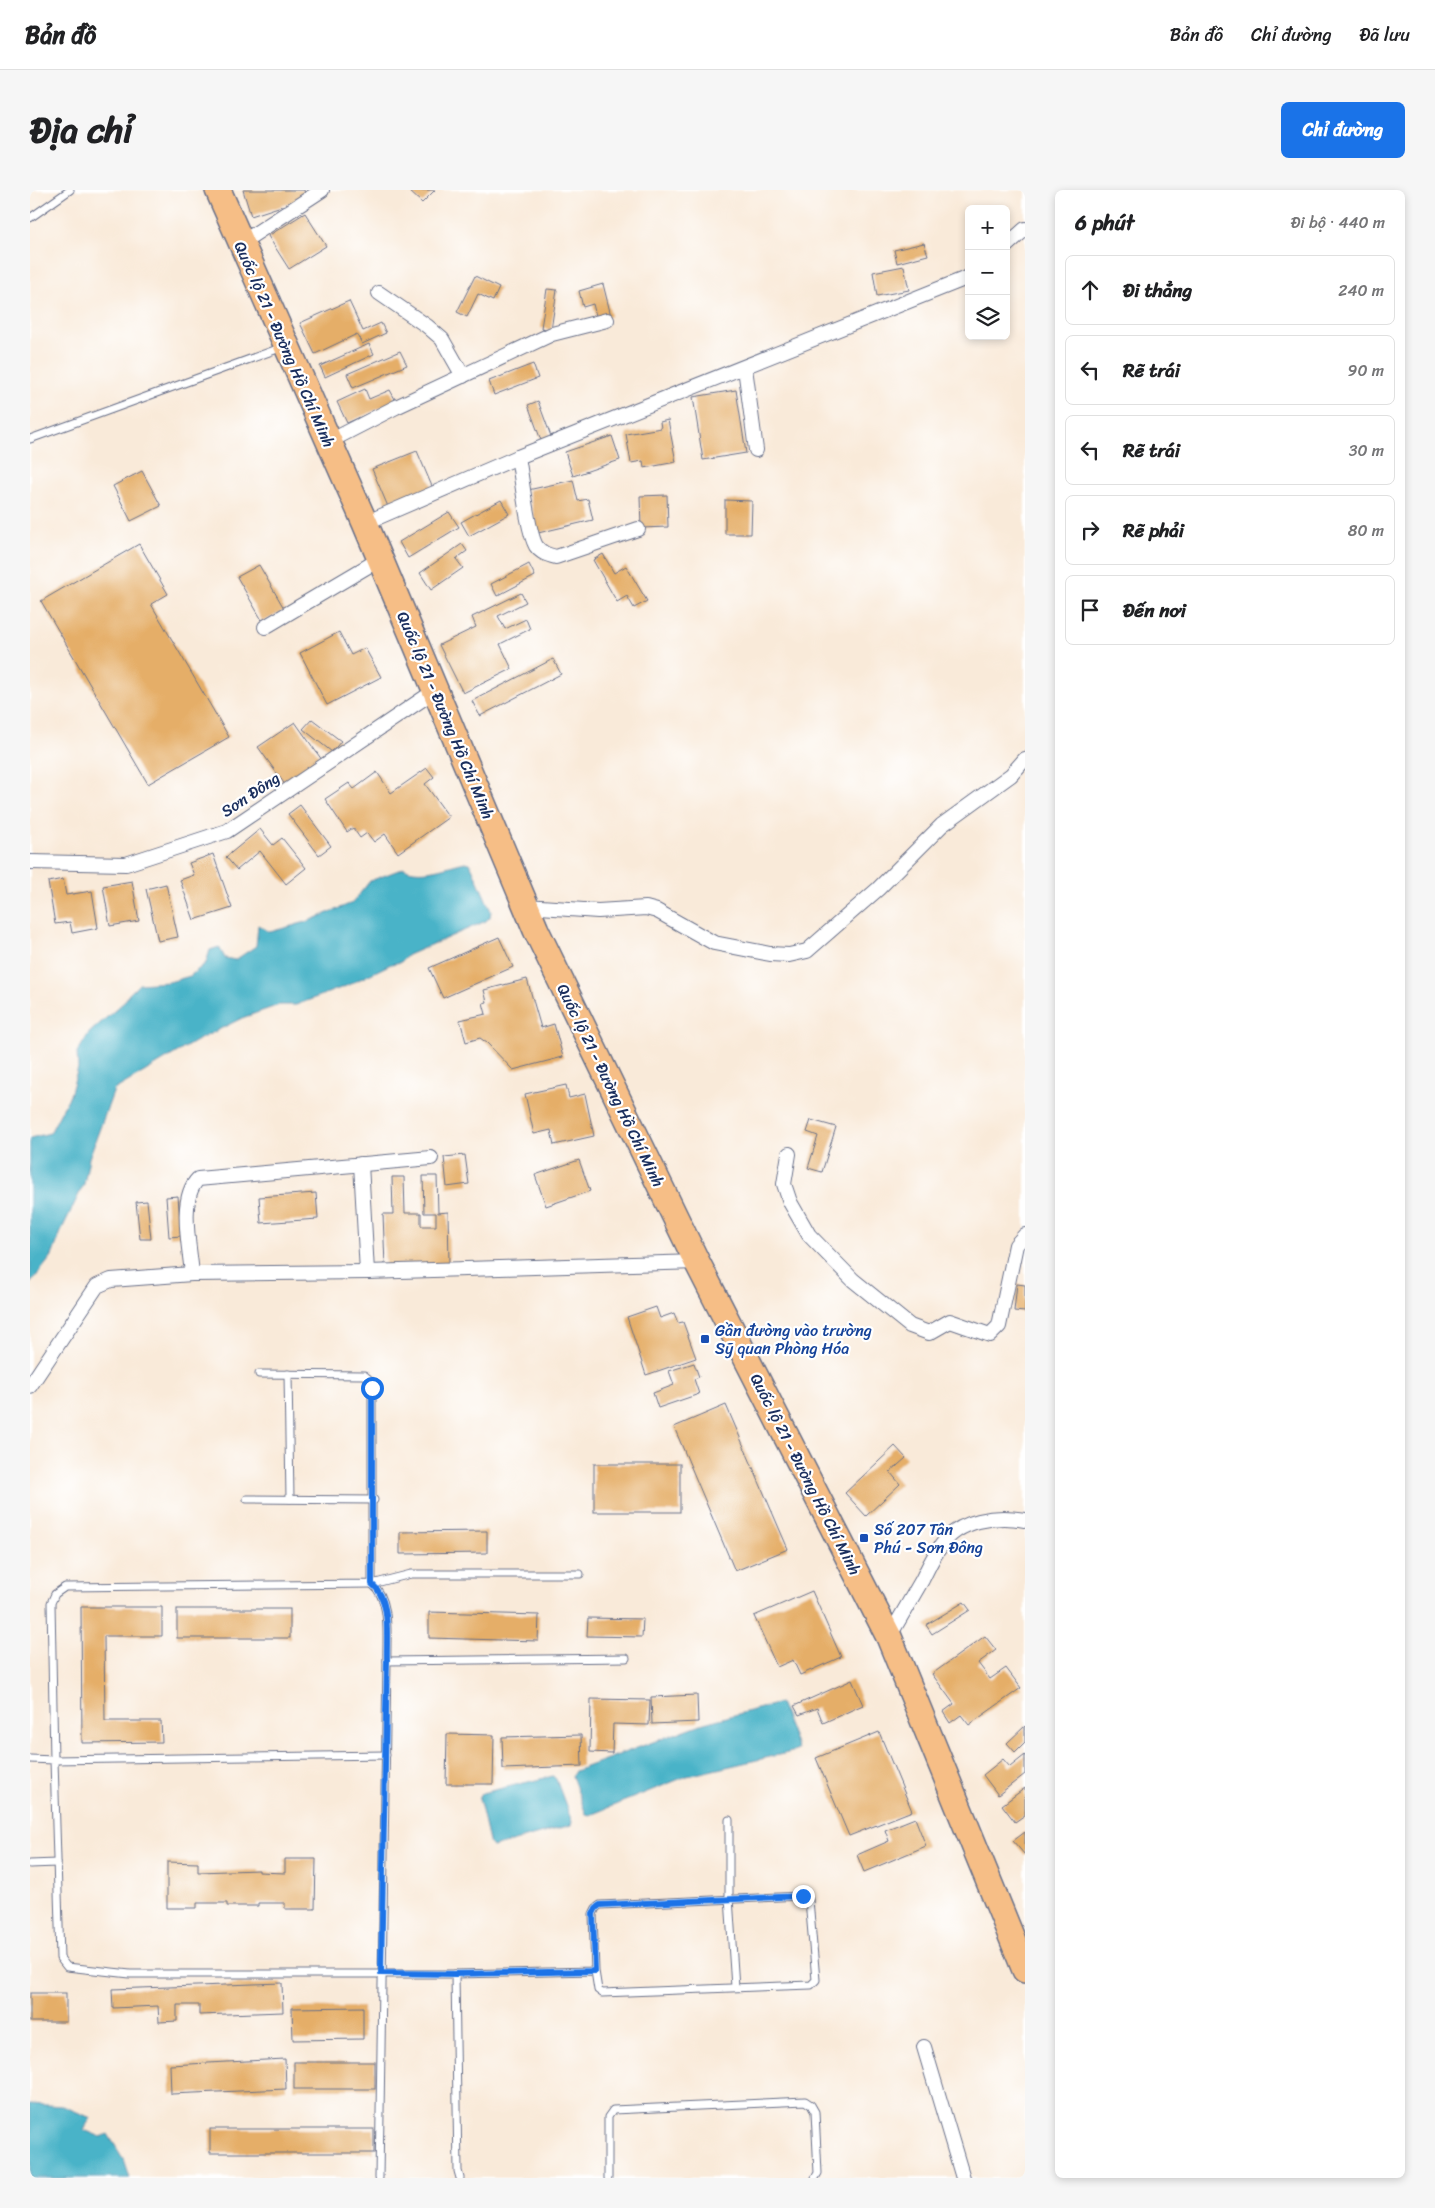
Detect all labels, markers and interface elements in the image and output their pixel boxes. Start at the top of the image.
text: Bản đồ [25,14,96,56]
text: Bản đồ [1170,19,1223,51]
text: Chỉ đường [1251,19,1332,51]
text: Đã lưu [1360,19,1410,51]
text: Địa chỉ [30,99,133,161]
button: Chỉ đường [1281,102,1405,158]
text: 6 phút [1075,204,1134,242]
map controls [965,205,1010,340]
button: + [965,205,1010,250]
text: Đi bộ · 440 m [1291,208,1385,237]
street label: Quốc lộ 21 - Đường Hồ Chí Minh [226,236,343,452]
button: − [965,250,1010,295]
text: Đi thẳng [1123,274,1192,307]
icon: ahead [1076,276,1104,304]
text: 240 m [1338,276,1384,305]
button: layers [965,295,1010,340]
text: Rẽ trái [1123,354,1180,387]
icon: left [1076,356,1104,384]
text: 90 m [1348,356,1384,385]
text: Rẽ trái [1123,434,1180,467]
icon: left [1076,436,1104,464]
text: 30 m [1349,436,1384,465]
text: Rẽ phải [1123,514,1184,547]
icon: right [1076,516,1104,544]
text: 80 m [1348,516,1384,545]
text: Đến nơi [1123,594,1186,627]
icon: arrive [1076,596,1104,624]
street label: Quốc lộ 21 - Đường Hồ Chí Minh [389,607,503,824]
street label: Sơn Đông [215,764,286,825]
street label: Quốc lộ 21 - Đường Hồ Chí Minh [549,978,673,1192]
place label: Gần đường vào trường Sỹ quan Phòng Hóa [715,1316,872,1363]
marker: Gần đường vào trường Sỹ quan Phòng Hóa [699,1333,711,1345]
street label: Quốc lộ 21 - Đường Hồ Chí Minh [742,1368,869,1580]
route start [361,1377,384,1400]
place label: Số 207 Tân Phú - Sơn Đông [874,1515,983,1562]
marker: Số 207 Tân Phú - Sơn Đông [858,1532,870,1544]
route end [792,1885,815,1908]

